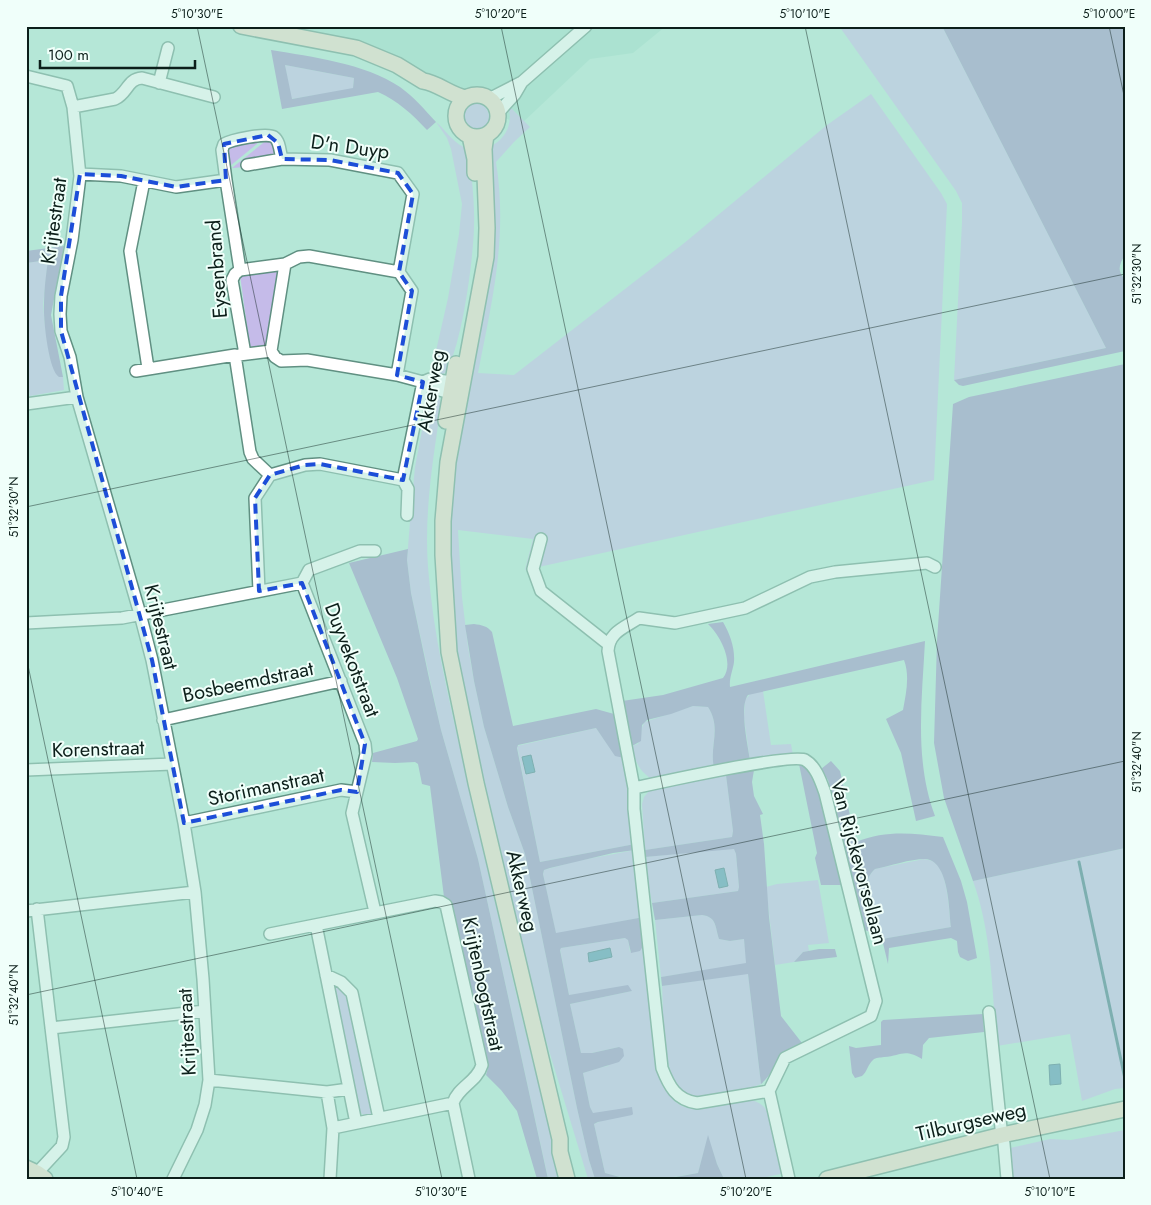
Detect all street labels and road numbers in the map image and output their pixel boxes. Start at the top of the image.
street label: D'n Duyp [309,127,391,167]
street label: Krijtestraat [34,176,74,266]
street label: Eysenbrand [199,219,235,319]
street label: Akkerweg [409,347,453,435]
street label: Krijtestraat [136,581,186,673]
street label: Duyvekotstraat [317,599,387,722]
street label: Bosbeemdstraat [180,654,316,710]
street label: Korenstraat [51,733,145,765]
street label: Storimanstraat [205,760,327,813]
street label: Van Rijckevorsellaan [823,776,895,948]
street label: Akkerweg [499,847,545,935]
street label: Krijtenbogtstraat [455,914,511,1054]
street label: Krijtestraat [170,987,204,1076]
street label: Tilburgseweg [913,1095,1029,1149]

